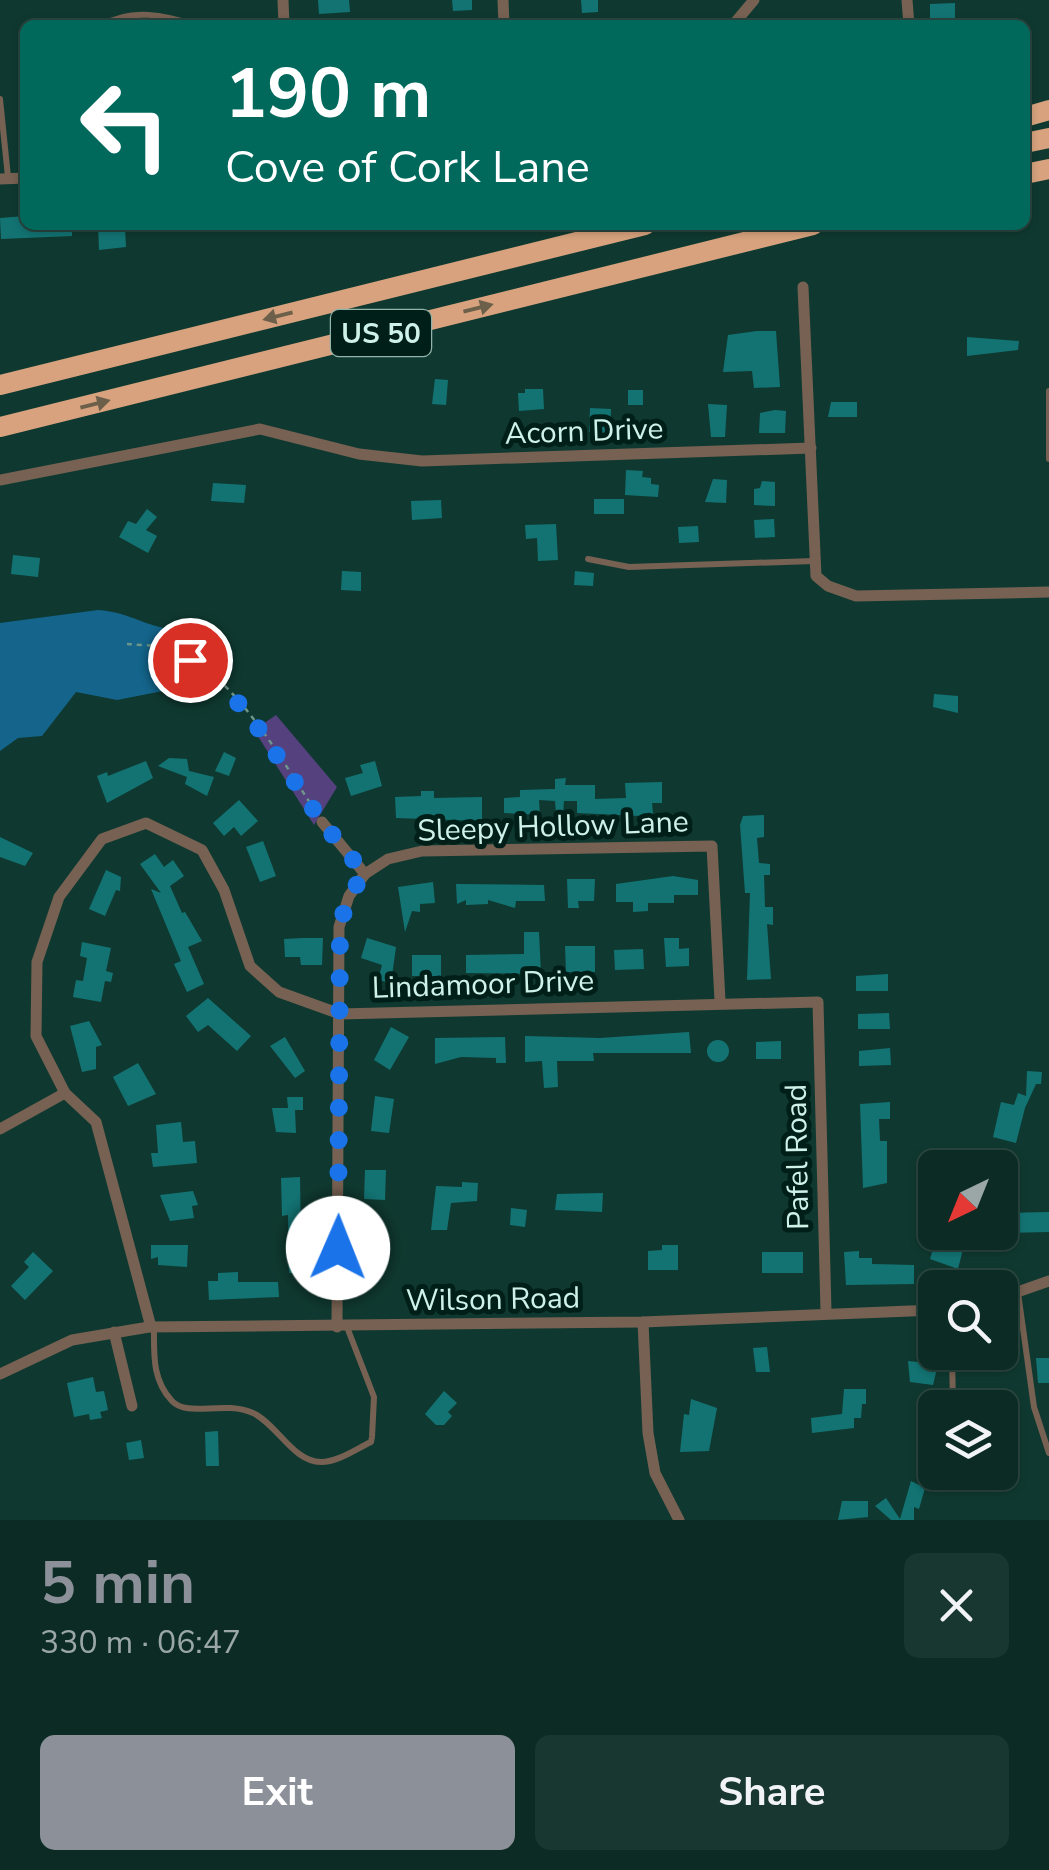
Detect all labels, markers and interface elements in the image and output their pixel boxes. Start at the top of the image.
text: 190 m [225,46,431,142]
icon: left [60,60,190,190]
text: Cove of Cork Lane [225,137,590,198]
one-way arrow [463,300,494,315]
one-way arrow [262,309,293,324]
road number: US 50 [331,310,431,356]
one-way arrow [80,396,111,412]
street label: Acorn Drive [504,408,664,455]
pin [148,618,233,703]
icon: arrive [163,633,218,688]
street label: Sleepy Hollow Lane [417,801,689,852]
street label: Lindamoor Drive [371,960,595,1009]
street label: Pafel Road [776,1084,819,1230]
north arrow [918,1150,1018,1250]
map controls [918,1150,1018,1490]
position arrow [286,1196,390,1300]
button: search [918,1270,1018,1370]
street label: Wilson Road [405,1277,581,1322]
button: layers [918,1390,1018,1490]
text: 5 min [40,1542,195,1624]
button: close [904,1553,1009,1658]
text: 330 m · 06:47 [40,1621,241,1664]
button: Exit [40,1735,515,1850]
button: Share [535,1735,1009,1850]

